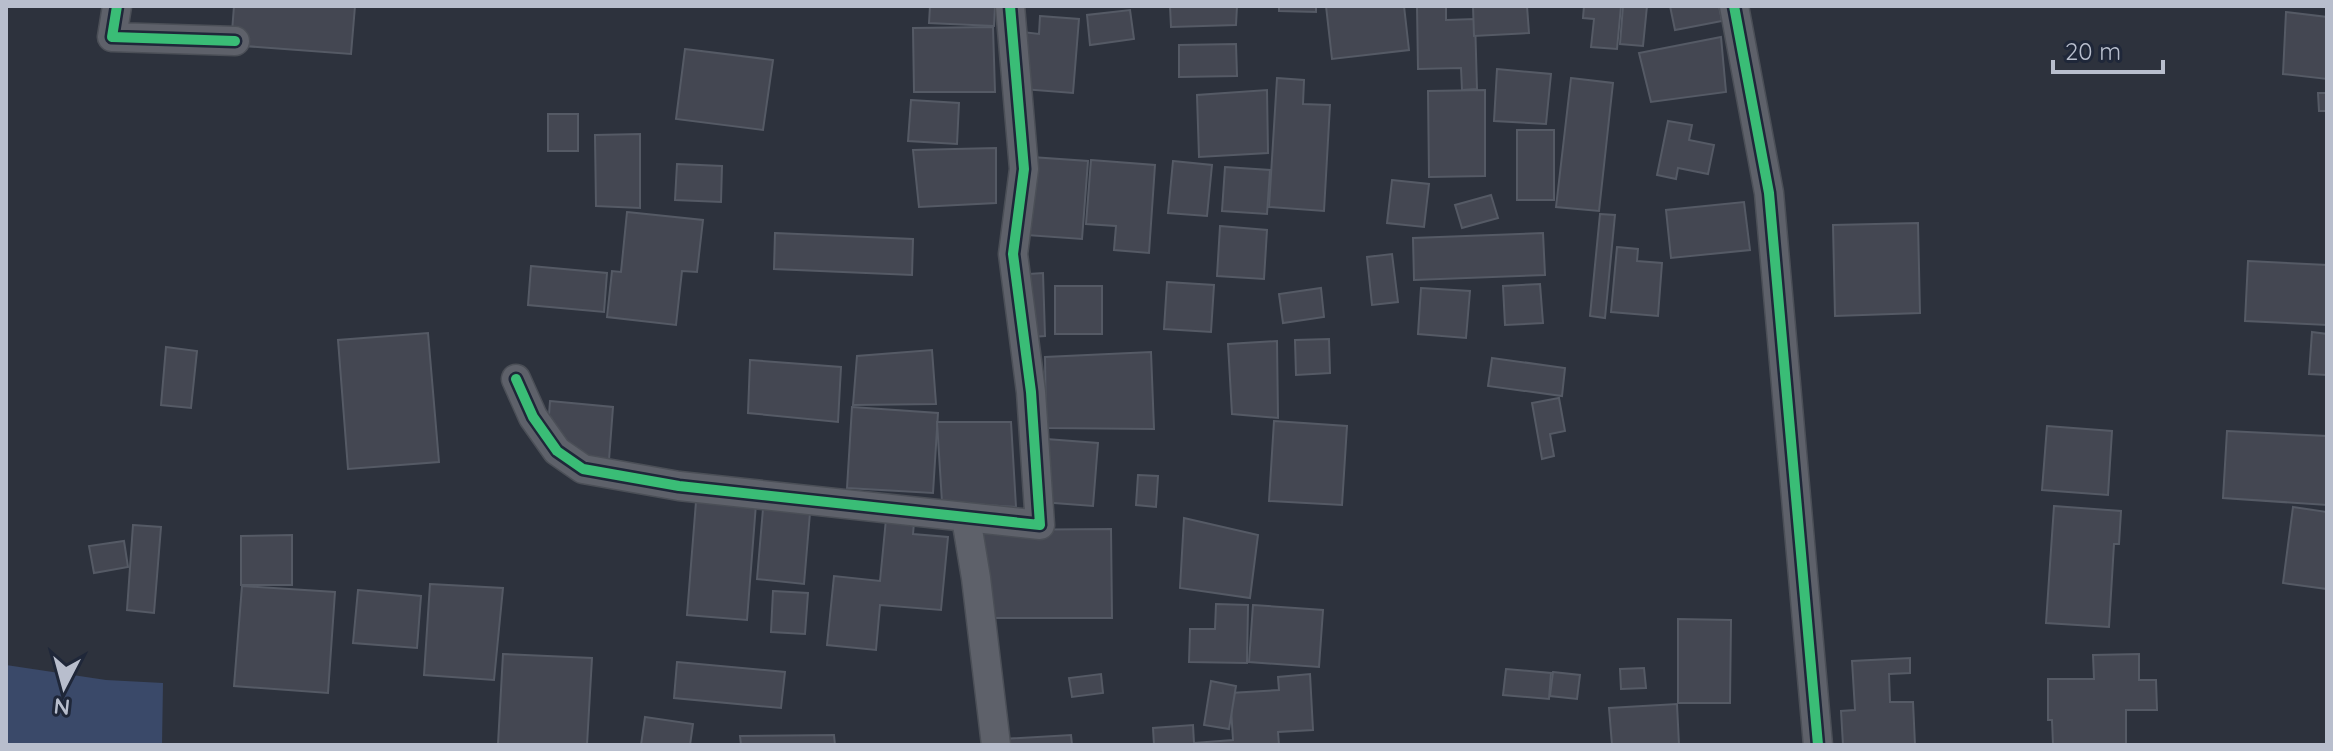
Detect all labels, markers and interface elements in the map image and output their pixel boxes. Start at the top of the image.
scale bar [2053,24,2163,74]
text: 20 m [2065,36,2121,66]
north arrow [24,647,104,727]
text: N [52,692,71,722]

